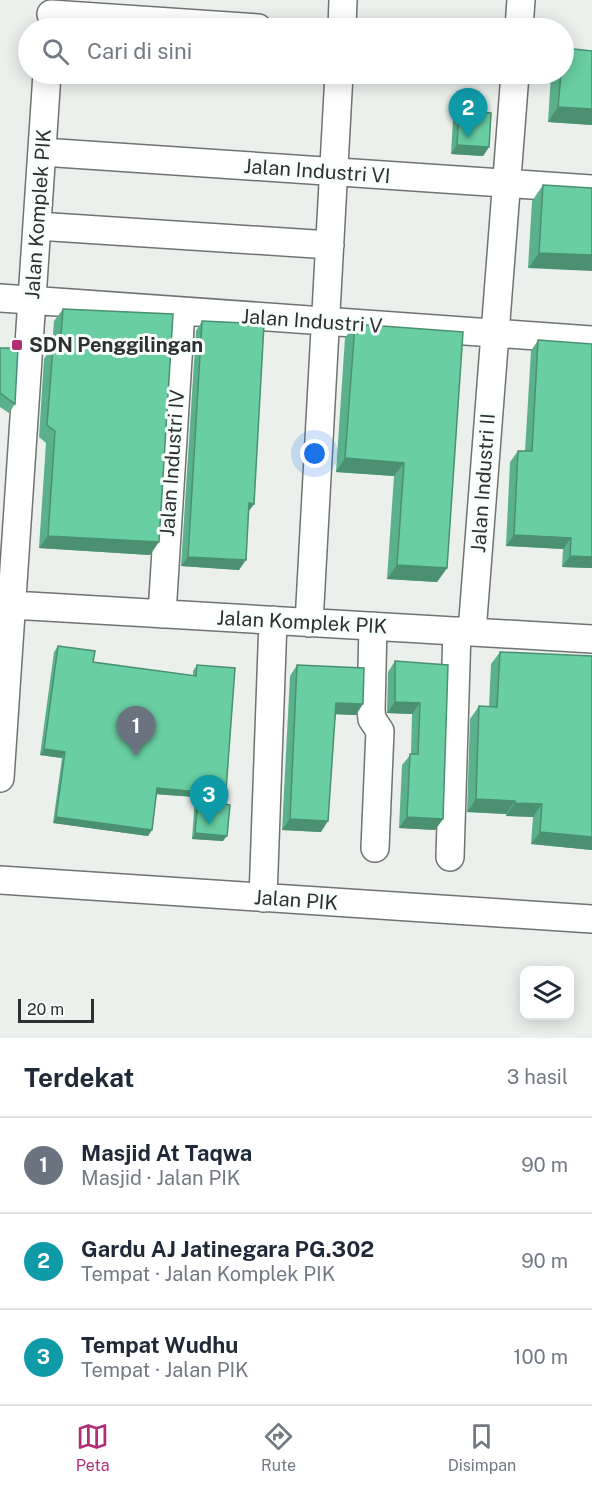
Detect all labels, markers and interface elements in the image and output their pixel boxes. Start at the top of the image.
search box [18,18,574,84]
icon: search [39,35,72,68]
text: Cari di sini [87,38,192,64]
pin: 2 [448,88,488,138]
street label: Jalan Komplek PIK [20,128,56,300]
street label: Jalan Industri VI [243,154,391,188]
street label: Jalan Industri V [241,304,383,338]
place label: SDN Penggilingan [29,333,203,357]
marker: SDN Penggilingan [10,338,24,352]
street label: Jalan Industri IV [155,389,189,537]
street label: Jalan Industri II [466,413,500,553]
your location [300,439,329,468]
street label: Jalan Komplek PIK [216,606,388,638]
pin: 1 [116,706,156,756]
pin: 3 [190,776,228,825]
street label: Jalan PIK [253,885,339,915]
map controls [520,966,574,1020]
button: layers [520,966,574,1020]
scale bar [18,996,94,1024]
text: 20 m [27,1000,64,1019]
text: Terdekat [24,1062,134,1093]
text: 3 hasil [507,1065,568,1089]
text: Masjid At Taqwa [81,1140,252,1166]
text: 1 [39,1153,48,1177]
text: 90 m [521,1153,568,1177]
text: Masjid · Jalan PIK [81,1166,240,1190]
text: Gardu AJ Jatinegara PG.302 [81,1236,374,1262]
text: 2 [37,1249,50,1273]
text: 90 m [521,1249,568,1273]
text: Tempat · Jalan Komplek PIK [81,1262,335,1286]
text: Tempat Wudhu [81,1332,238,1358]
text: 3 [37,1345,50,1369]
text: 100 m [513,1345,568,1369]
text: Tempat · Jalan PIK [81,1358,249,1382]
tab: Peta [76,1420,110,1475]
tab: Rute [261,1420,296,1475]
tab: Disimpan [448,1420,516,1475]

